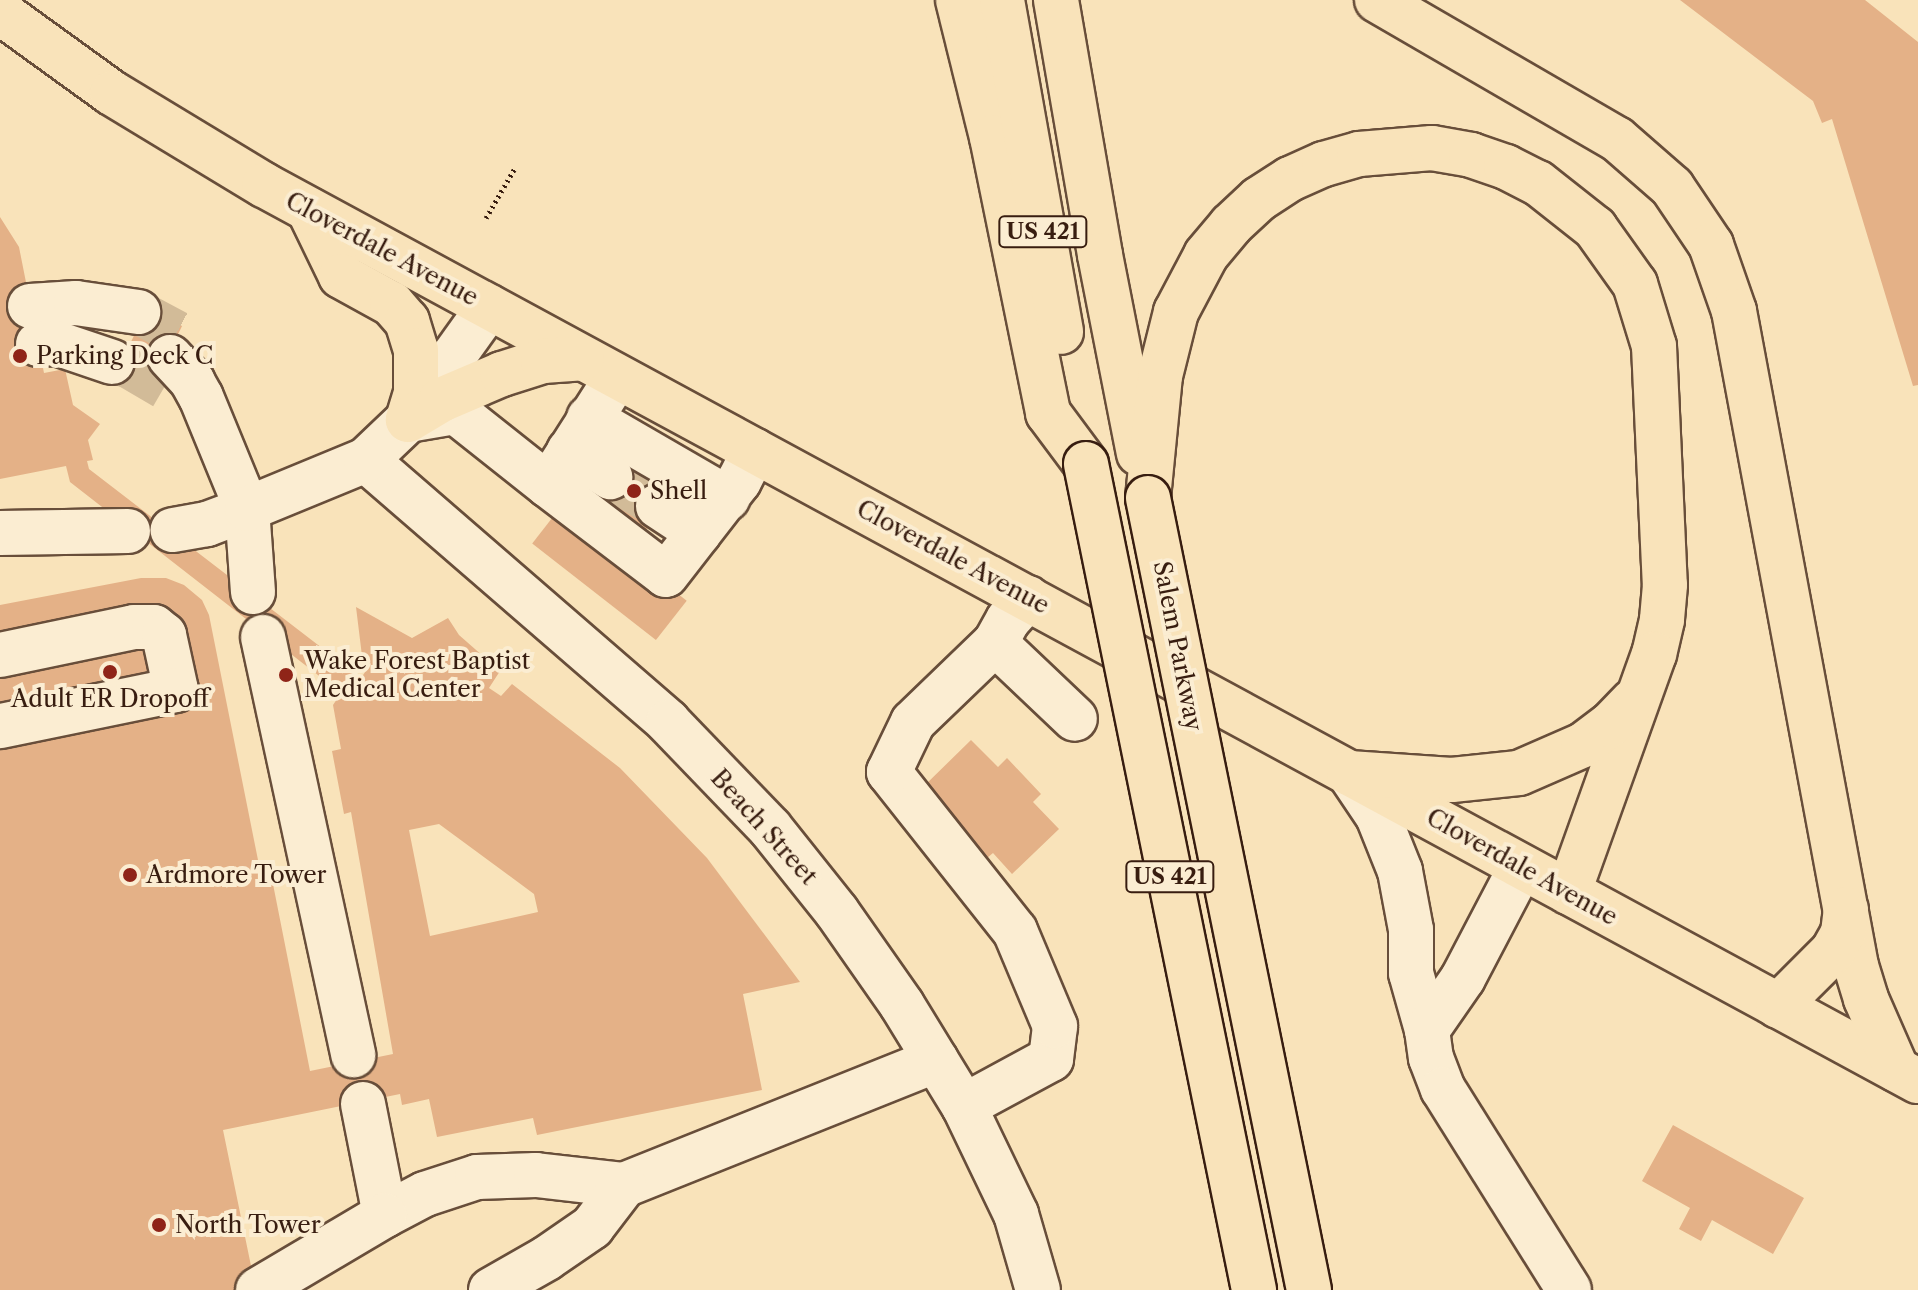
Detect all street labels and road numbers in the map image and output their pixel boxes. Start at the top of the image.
street label: Cloverdale Avenue [280,186,484,312]
road number: US 421 [997,214,1089,250]
street label: Cloverdale Avenue [851,494,1055,620]
street label: Salem Parkway [1147,559,1209,733]
street label: Beach Street [705,764,823,890]
street label: Cloverdale Avenue [1421,802,1623,932]
road number: US 421 [1124,859,1216,895]

